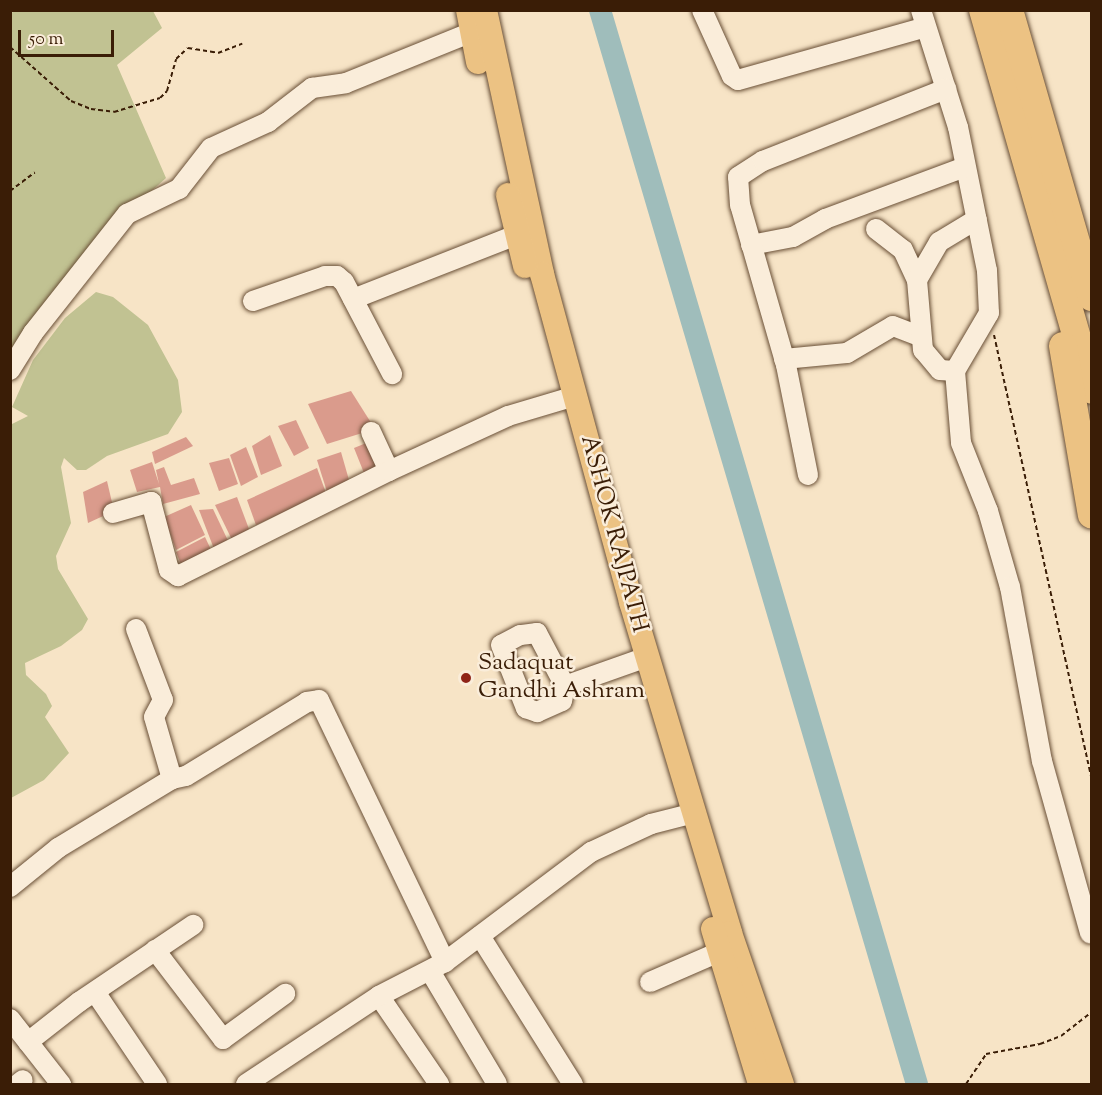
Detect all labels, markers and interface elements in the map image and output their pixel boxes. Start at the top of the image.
scale bar [21,18,117,56]
text: 50 m [29,27,63,53]
street label: ASHOK RAJPATH [573,432,653,636]
place label: Sadaquat Gandhi Ashram [478,650,645,706]
marker: Sadaquat Gandhi Ashram [459,671,473,685]

